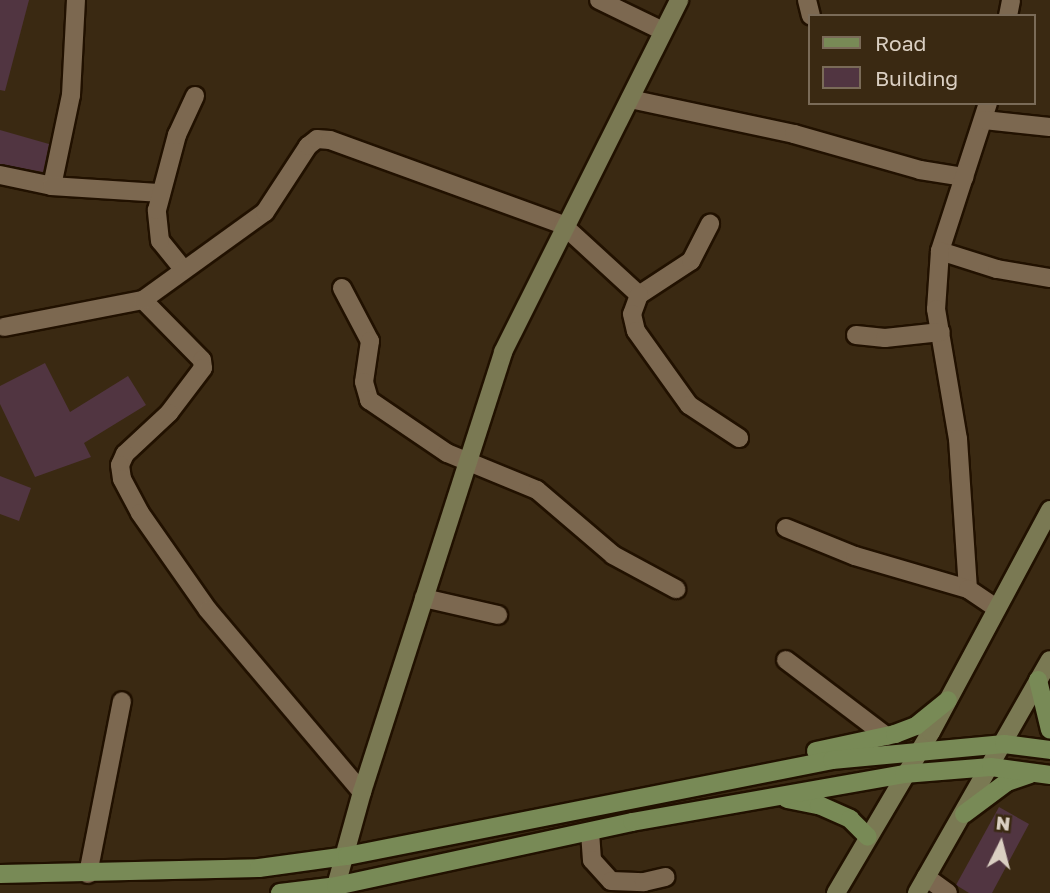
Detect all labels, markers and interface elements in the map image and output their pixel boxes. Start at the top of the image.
legend [808,14,1036,105]
text: Road [875,30,926,56]
text: Building [875,65,958,91]
north arrow [966,809,1036,879]
text: N [995,810,1012,835]

